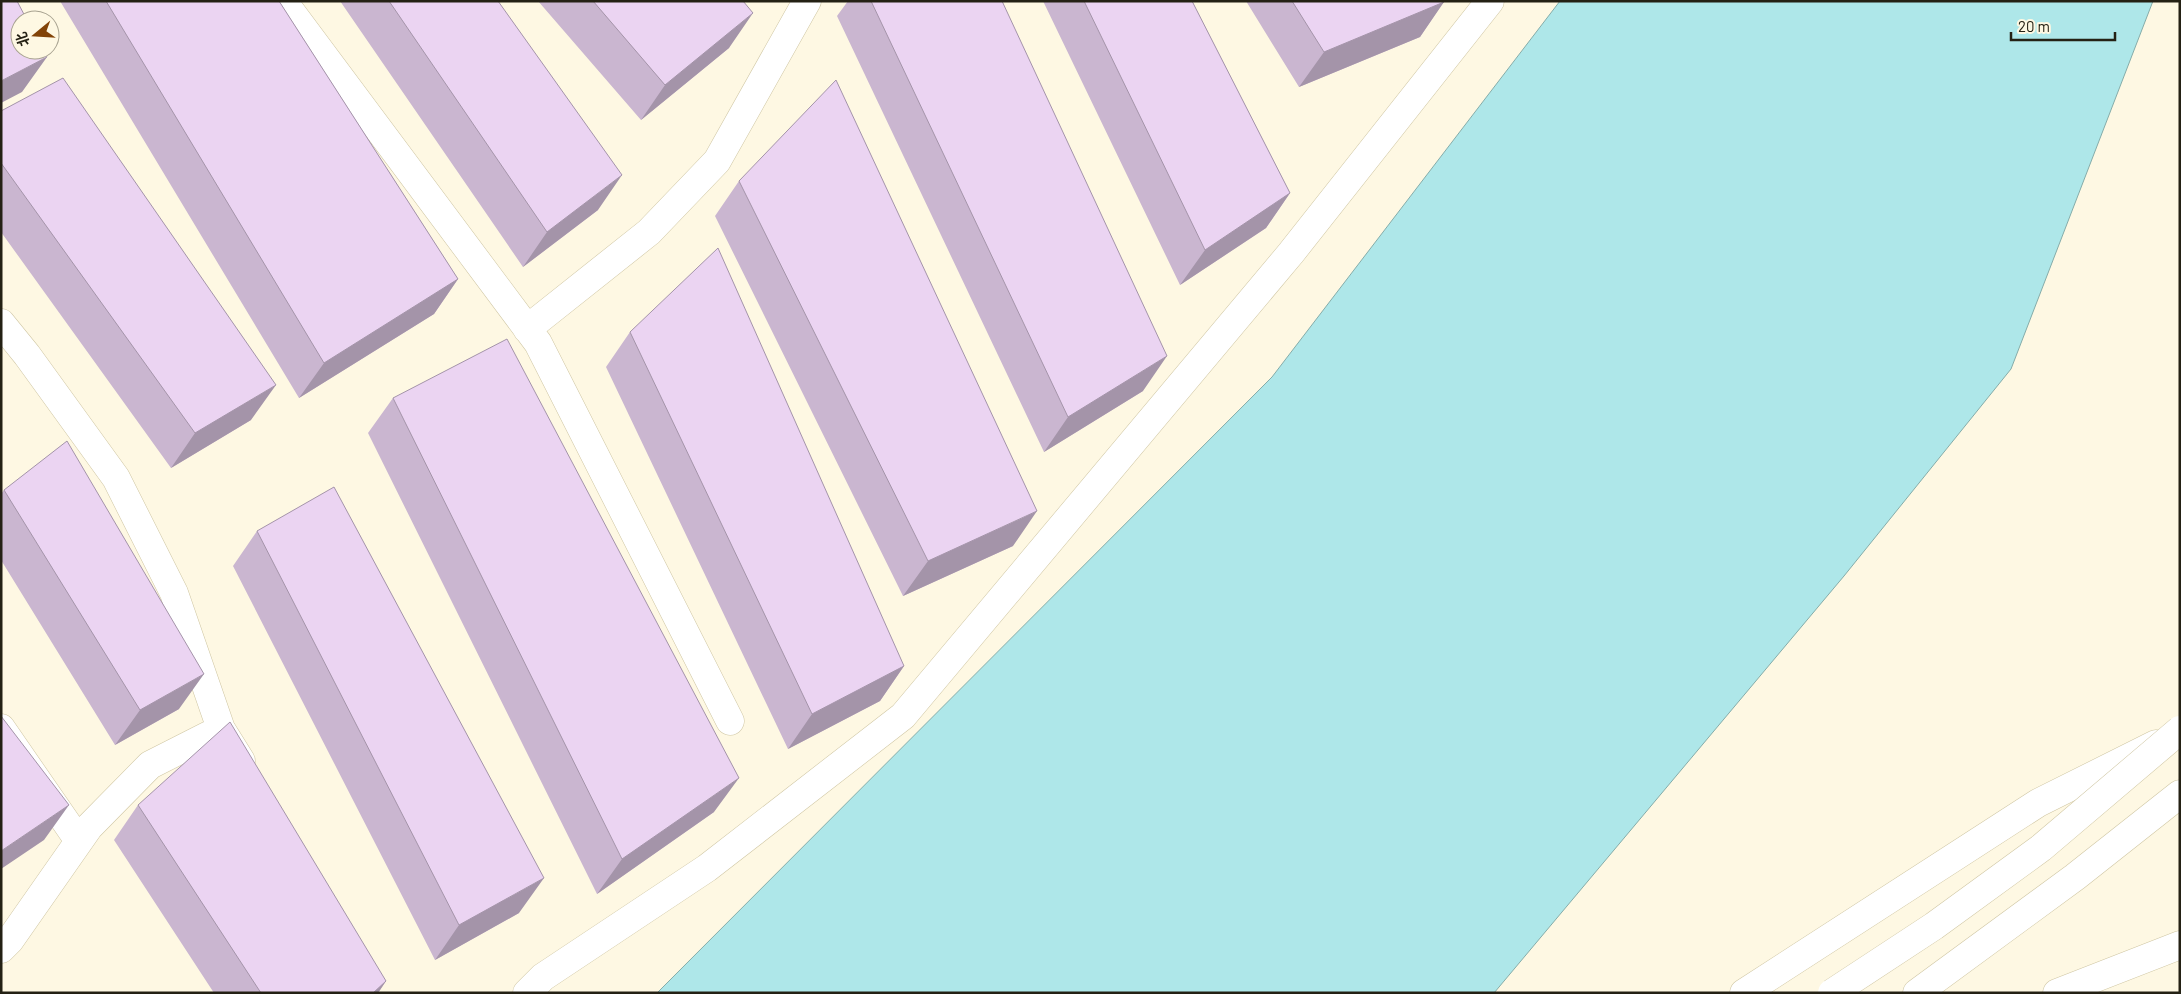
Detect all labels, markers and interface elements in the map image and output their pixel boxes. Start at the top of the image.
north arrow [10,10,60,60]
scale bar [2011,10,2115,42]
text: 20 m [2018,17,2050,35]
text: 北 [12,30,32,48]

